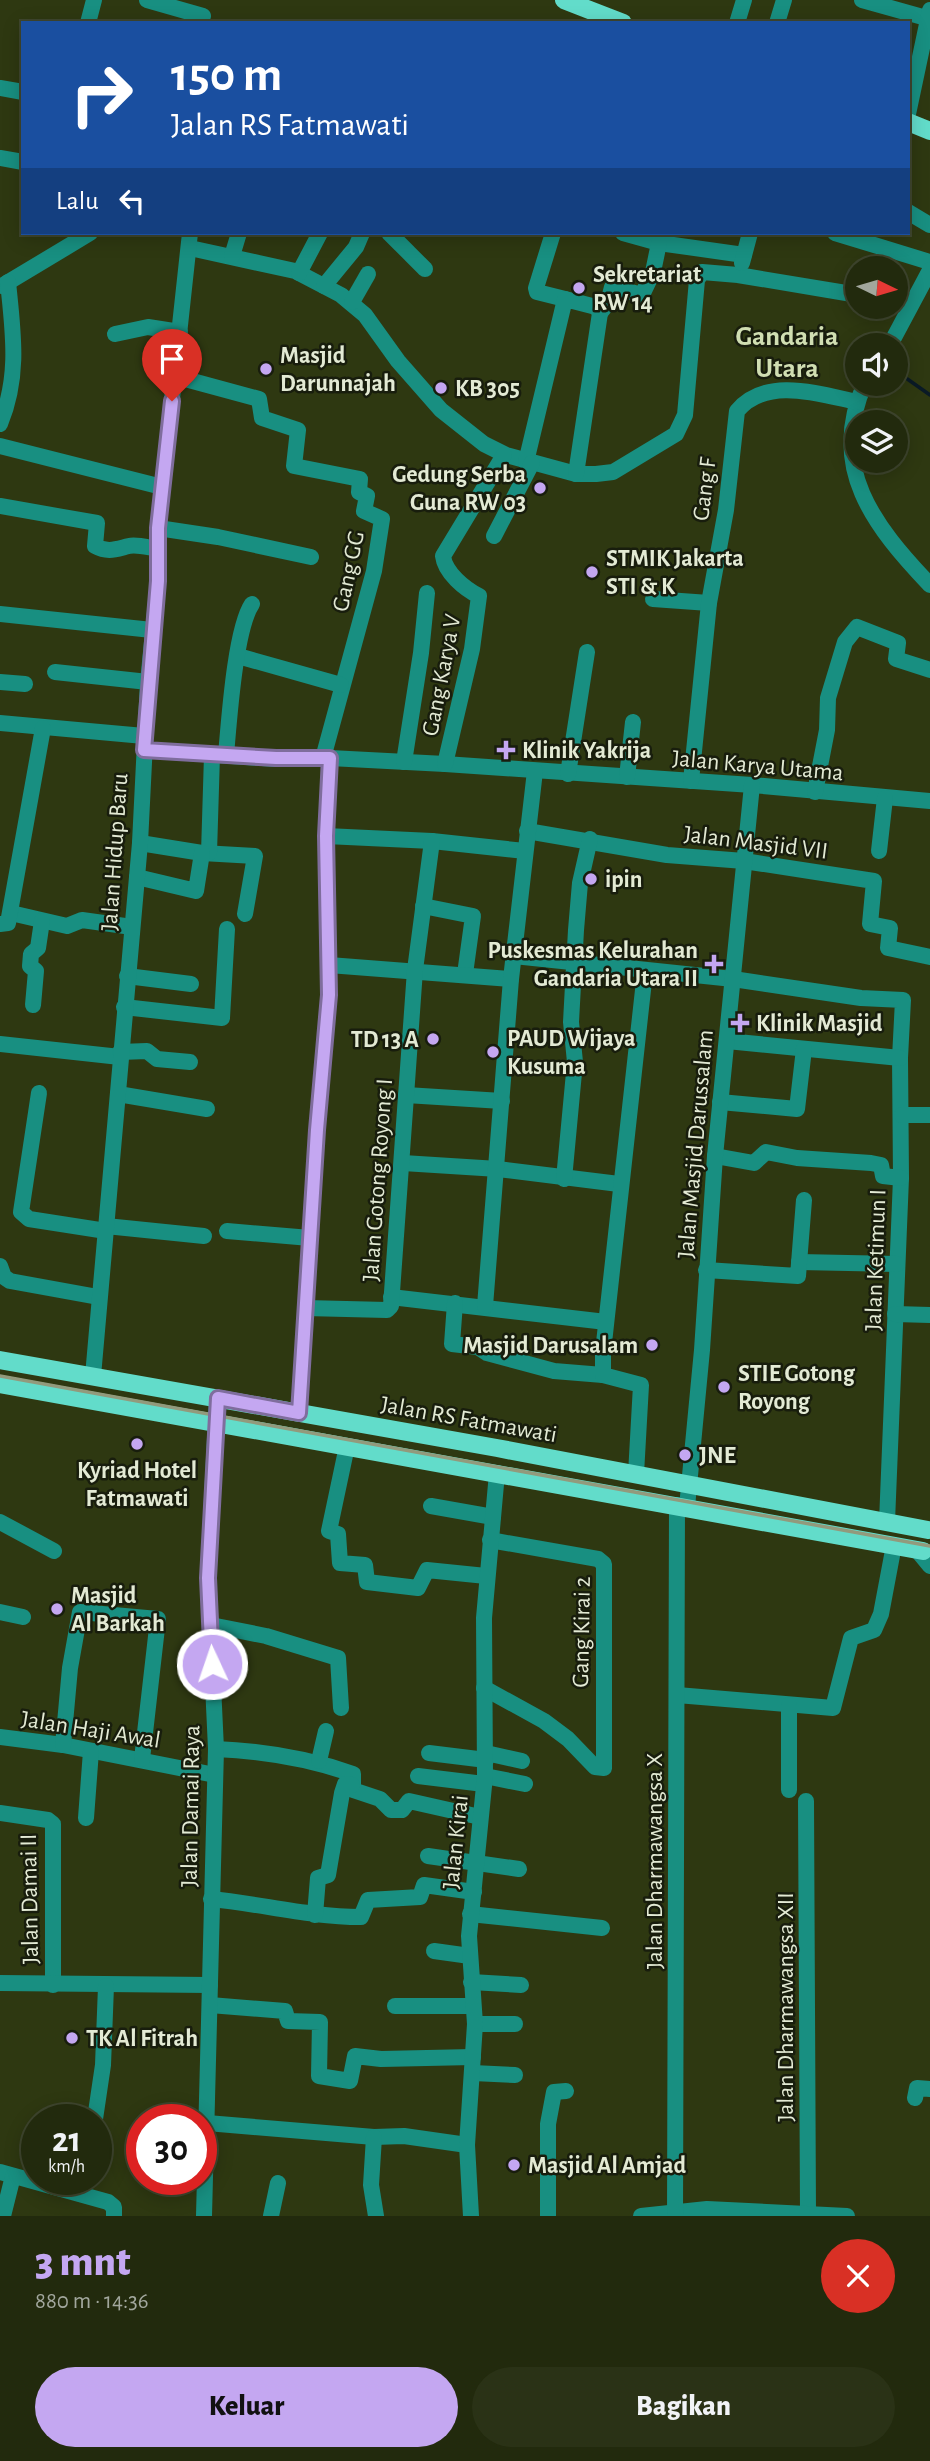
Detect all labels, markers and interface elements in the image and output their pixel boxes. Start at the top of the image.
icon: right [56,49,147,140]
text: 150 m [171,51,282,100]
text: Jalan RS Fatmawati [171,109,409,141]
icon: left [113,182,151,220]
text: Lalu [56,188,99,214]
north arrow [845,256,908,318]
map controls [845,256,908,473]
place label: Sekretariat RW 14 [593,263,701,315]
marker: Sekretariat RW 14 [571,280,587,296]
district label: Gandaria Utara [735,323,839,383]
pin [142,329,202,401]
button: sound [845,333,908,396]
icon: arrive [153,340,191,378]
place label: Masjid Darunnajah [280,344,396,396]
marker: Masjid Darunnajah [258,361,274,377]
place label: KB 305 [455,377,520,401]
marker: KB 305 [433,380,449,396]
button: layers [845,410,908,473]
street label: Gang F [689,456,721,522]
place label: Gedung Serba Guna RW 03 [392,463,526,515]
marker: Gedung Serba Guna RW 03 [532,480,548,496]
street label: Gang GG [329,529,369,614]
place label: STMIK Jakarta STI & K [606,547,744,599]
marker: STMIK Jakarta STI & K [584,564,600,580]
street label: Gang Karya V [418,612,466,738]
place label: Klinik Yakrija [522,739,651,763]
marker: Klinik Yakrija [496,740,516,760]
street label: Jalan Karya Utama [671,747,844,785]
street label: Jalan Hidup Baru [98,772,132,932]
street label: Jalan Masjid VII [683,822,829,864]
place label: ipin [605,868,643,892]
marker: ipin [583,871,599,887]
place label: Puskesmas Kelurahan Gandaria Utara II [487,939,698,991]
marker: Puskesmas Kelurahan Gandaria Utara II [704,954,724,974]
place label: Klinik Masjid [756,1012,883,1036]
marker: Klinik Masjid [730,1013,750,1033]
place label: PAUD Wijaya Kusuma [507,1027,636,1079]
place label: TD 13 A [351,1028,420,1052]
street label: Jalan Masjid Darussalam [674,1029,718,1259]
marker: TD 13 A [425,1031,441,1047]
marker: PAUD Wijaya Kusuma [485,1044,501,1060]
street label: Jalan Gotong Royong I [359,1078,397,1282]
street label: Jalan Ketimun I [862,1189,890,1332]
place label: Masjid Darusalam [463,1334,638,1358]
marker: Masjid Darusalam [644,1337,660,1353]
place label: STIE Gotong Royong [738,1362,856,1414]
marker: STIE Gotong Royong [716,1379,732,1395]
street label: Jalan RS Fatmawati [379,1393,559,1447]
marker: Kyriad Hotel Fatmawati [129,1436,145,1452]
place label: JNE [699,1444,736,1468]
marker: JNE [677,1447,693,1463]
place label: Kyriad Hotel Fatmawati [77,1459,197,1511]
street label: Gang Kirai 2 [569,1576,595,1688]
place label: Masjid Al Barkah [71,1584,165,1636]
marker: Masjid Al Barkah [49,1601,65,1617]
position arrow [175,1627,249,1701]
street label: Jalan Haji Awal [20,1707,162,1753]
street label: Jalan Damai Raya [178,1725,204,1887]
street label: Jalan Dharmawangsa X [643,1753,667,1969]
street label: Jalan Kirai [439,1794,473,1890]
street label: Jalan Damai II [17,1834,43,1964]
street label: Jalan Dharmawangsa XII [774,1892,798,2122]
place label: TK Al Fitrah [86,2027,198,2051]
marker: TK Al Fitrah [64,2030,80,2046]
speed limit sign: 30 [126,2104,217,2195]
text: 21 [52,2123,81,2158]
place label: Masjid Al Amjad [528,2154,687,2178]
marker: Masjid Al Amjad [506,2157,522,2173]
text: km/h [48,2158,85,2176]
button: close [821,2239,895,2313]
text: 3 mnt [35,2241,131,2283]
text: 880 m · 14:36 [35,2290,149,2313]
button: Keluar [35,2367,458,2447]
button: Bagikan [472,2367,895,2447]

